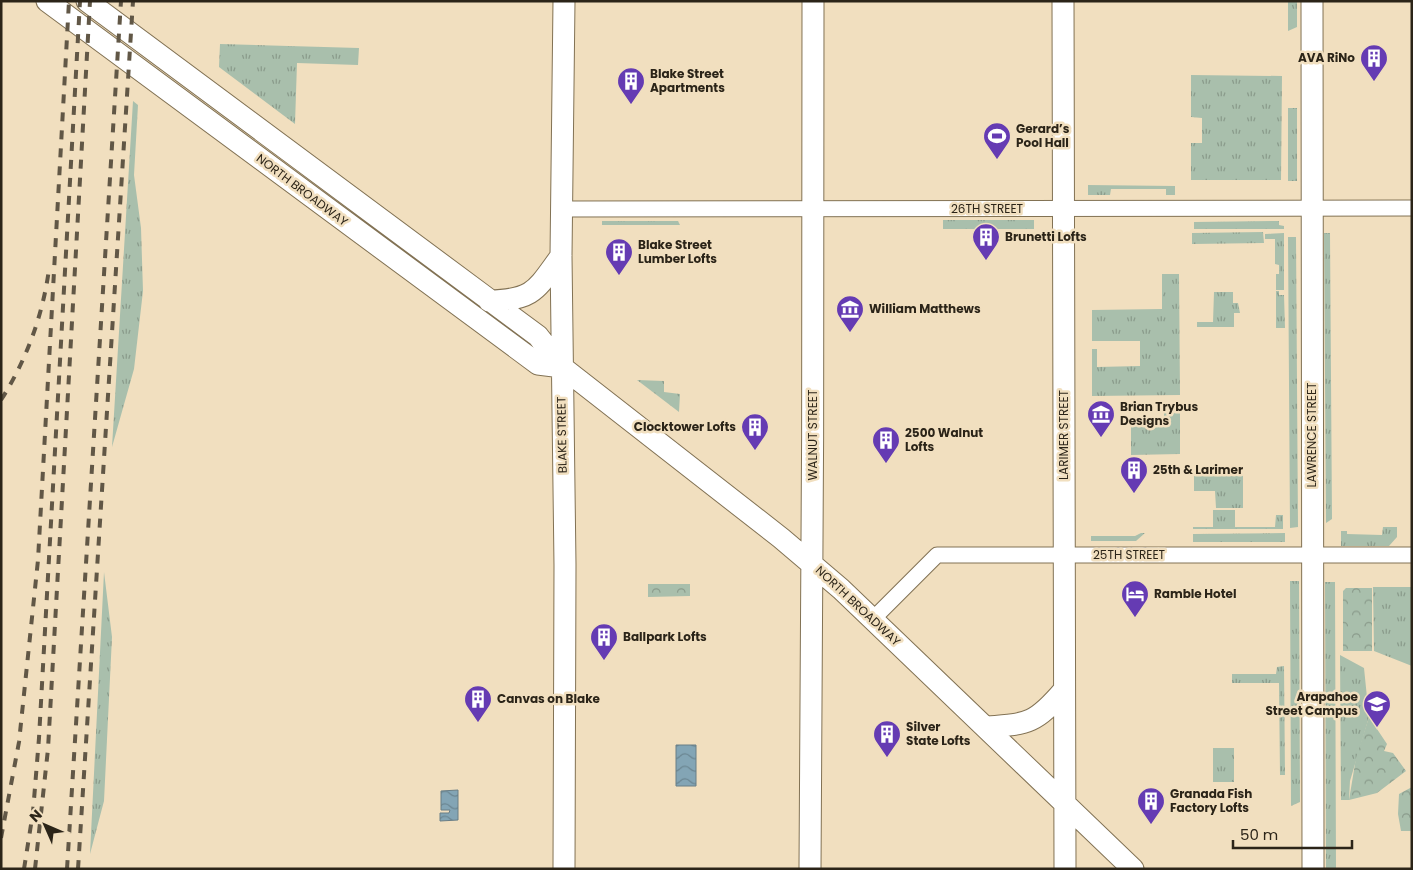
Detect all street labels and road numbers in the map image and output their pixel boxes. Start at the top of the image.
street label: NORTH BROADWAY [253,150,352,230]
street label: 26TH STREET [951,200,1024,217]
street label: LAWRENCE STREET [1303,382,1320,488]
street label: WALNUT STREET [804,389,821,480]
street label: LARIMER STREET [1055,389,1072,480]
street label: BLAKE STREET [552,396,571,474]
street label: 25TH STREET [1093,546,1166,563]
street label: NORTH BROADWAY [812,562,905,650]

